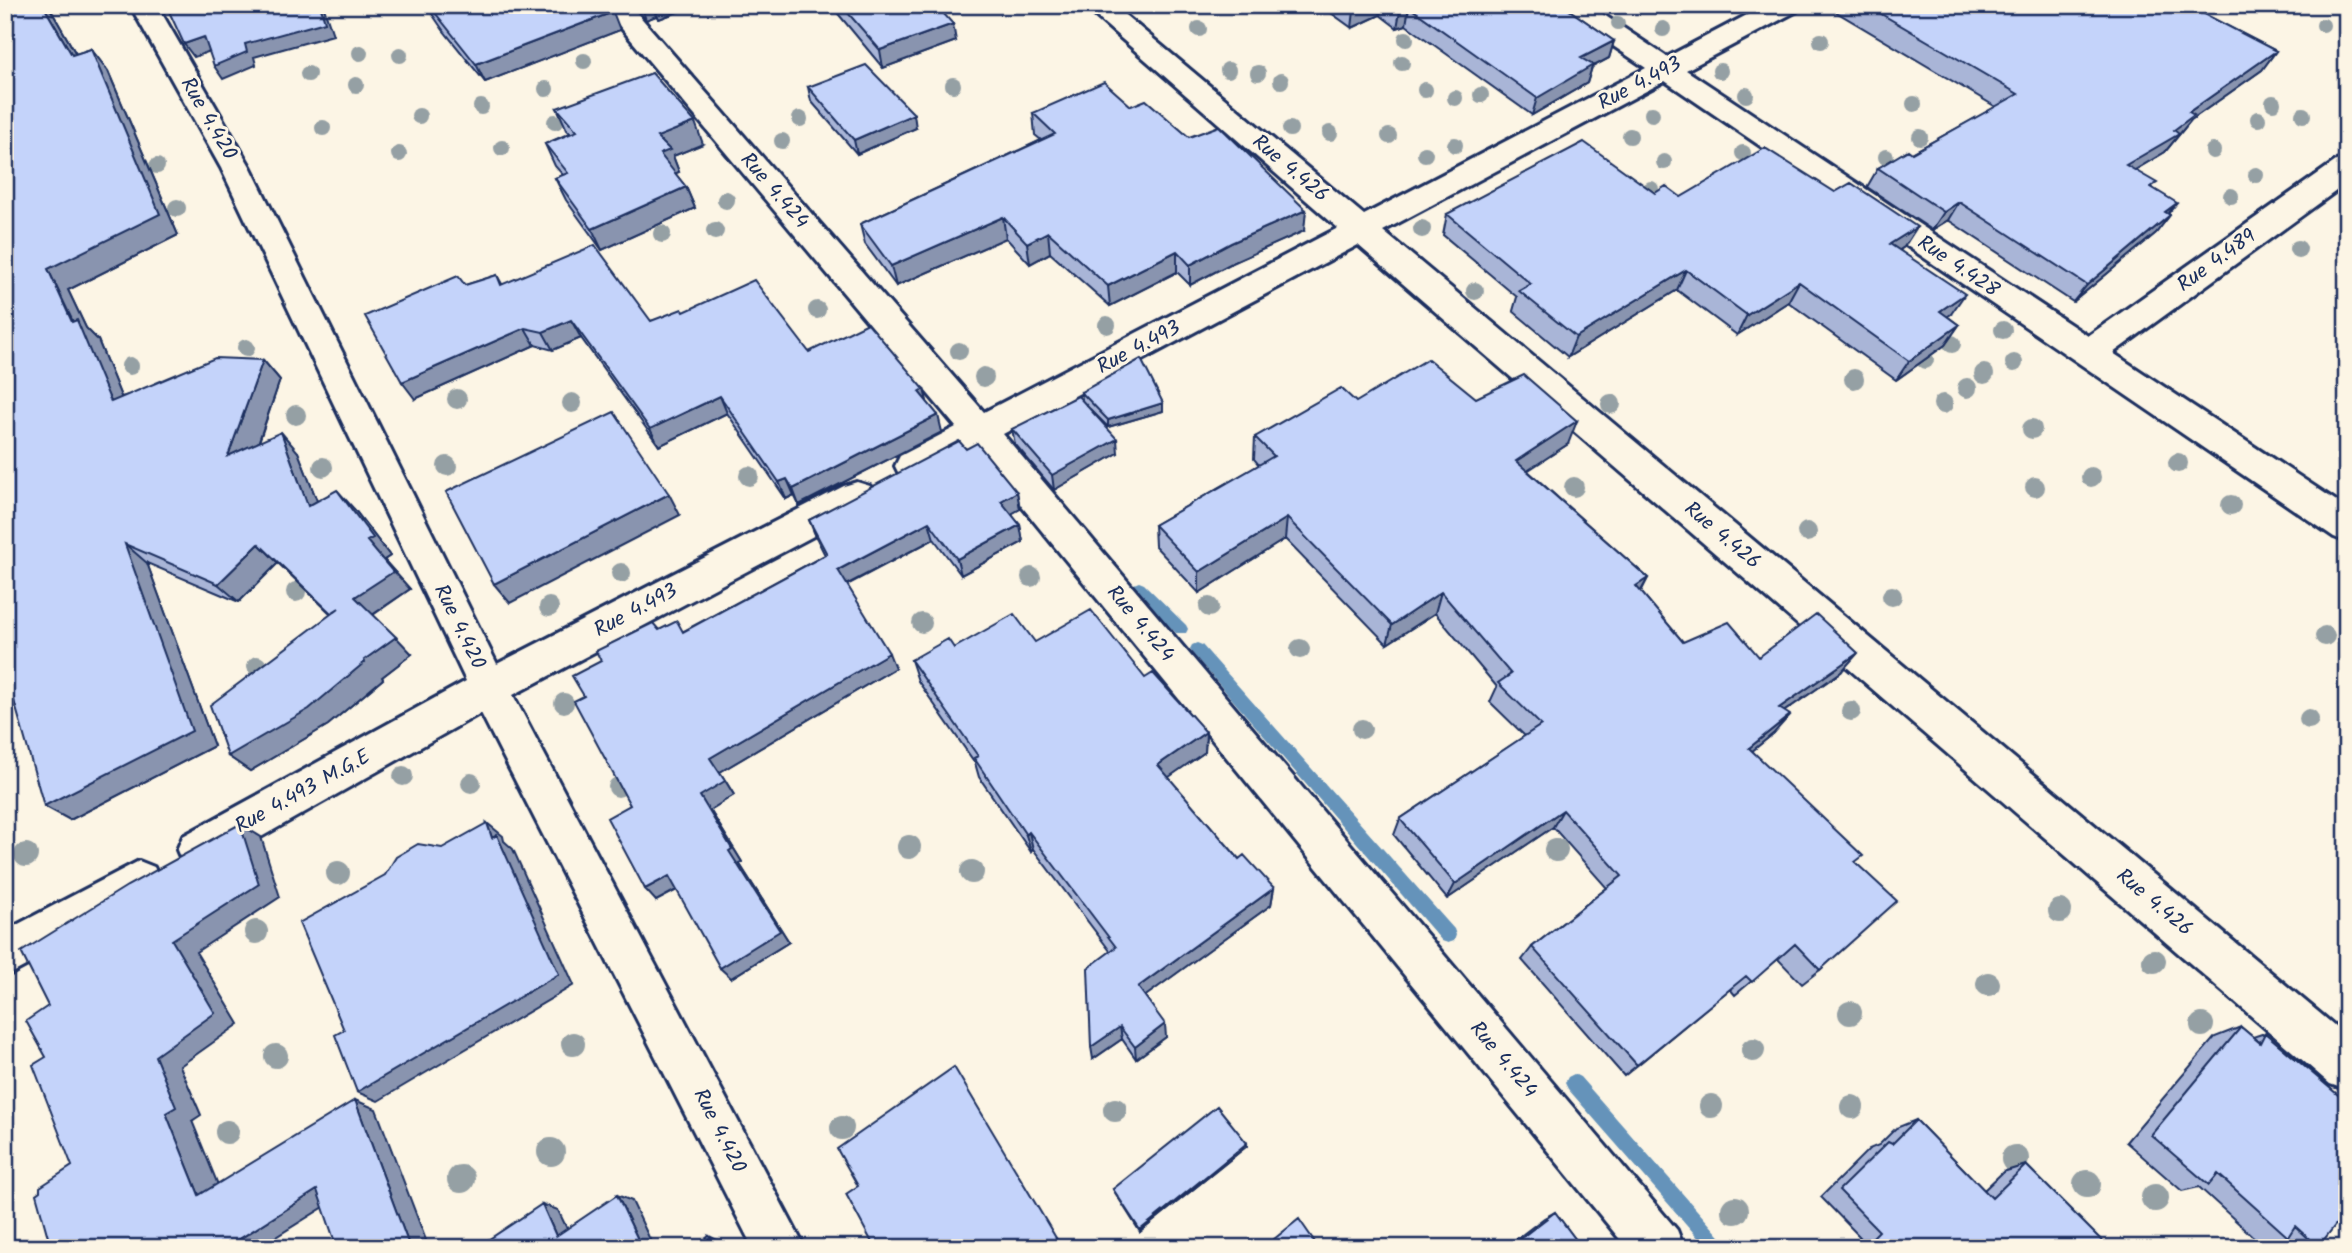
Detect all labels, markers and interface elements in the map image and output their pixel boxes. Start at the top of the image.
street label: Rue 4.493 [1592,48,1688,120]
street label: Rue 4.420 [171,71,245,167]
street label: Rue 4.426 [1244,127,1336,211]
street label: Rue 4.424 [731,145,817,237]
street label: Rue 4.489 [2170,221,2264,301]
street label: Rue 4.428 [1910,227,2006,307]
street label: Rue 4.493 [1091,312,1187,384]
street label: Rue 4.426 [1676,494,1768,578]
street label: Rue 4.493 [588,575,684,647]
street label: Rue 4.424 [1098,578,1182,670]
street label: Rue 4.420 [424,579,494,675]
street label: Rue 4.493 M.G.E [229,741,378,843]
street label: Rue 4.426 [2108,861,2200,945]
street label: Rue 4.424 [1461,1014,1545,1106]
street label: Rue 4.420 [684,1083,754,1179]

